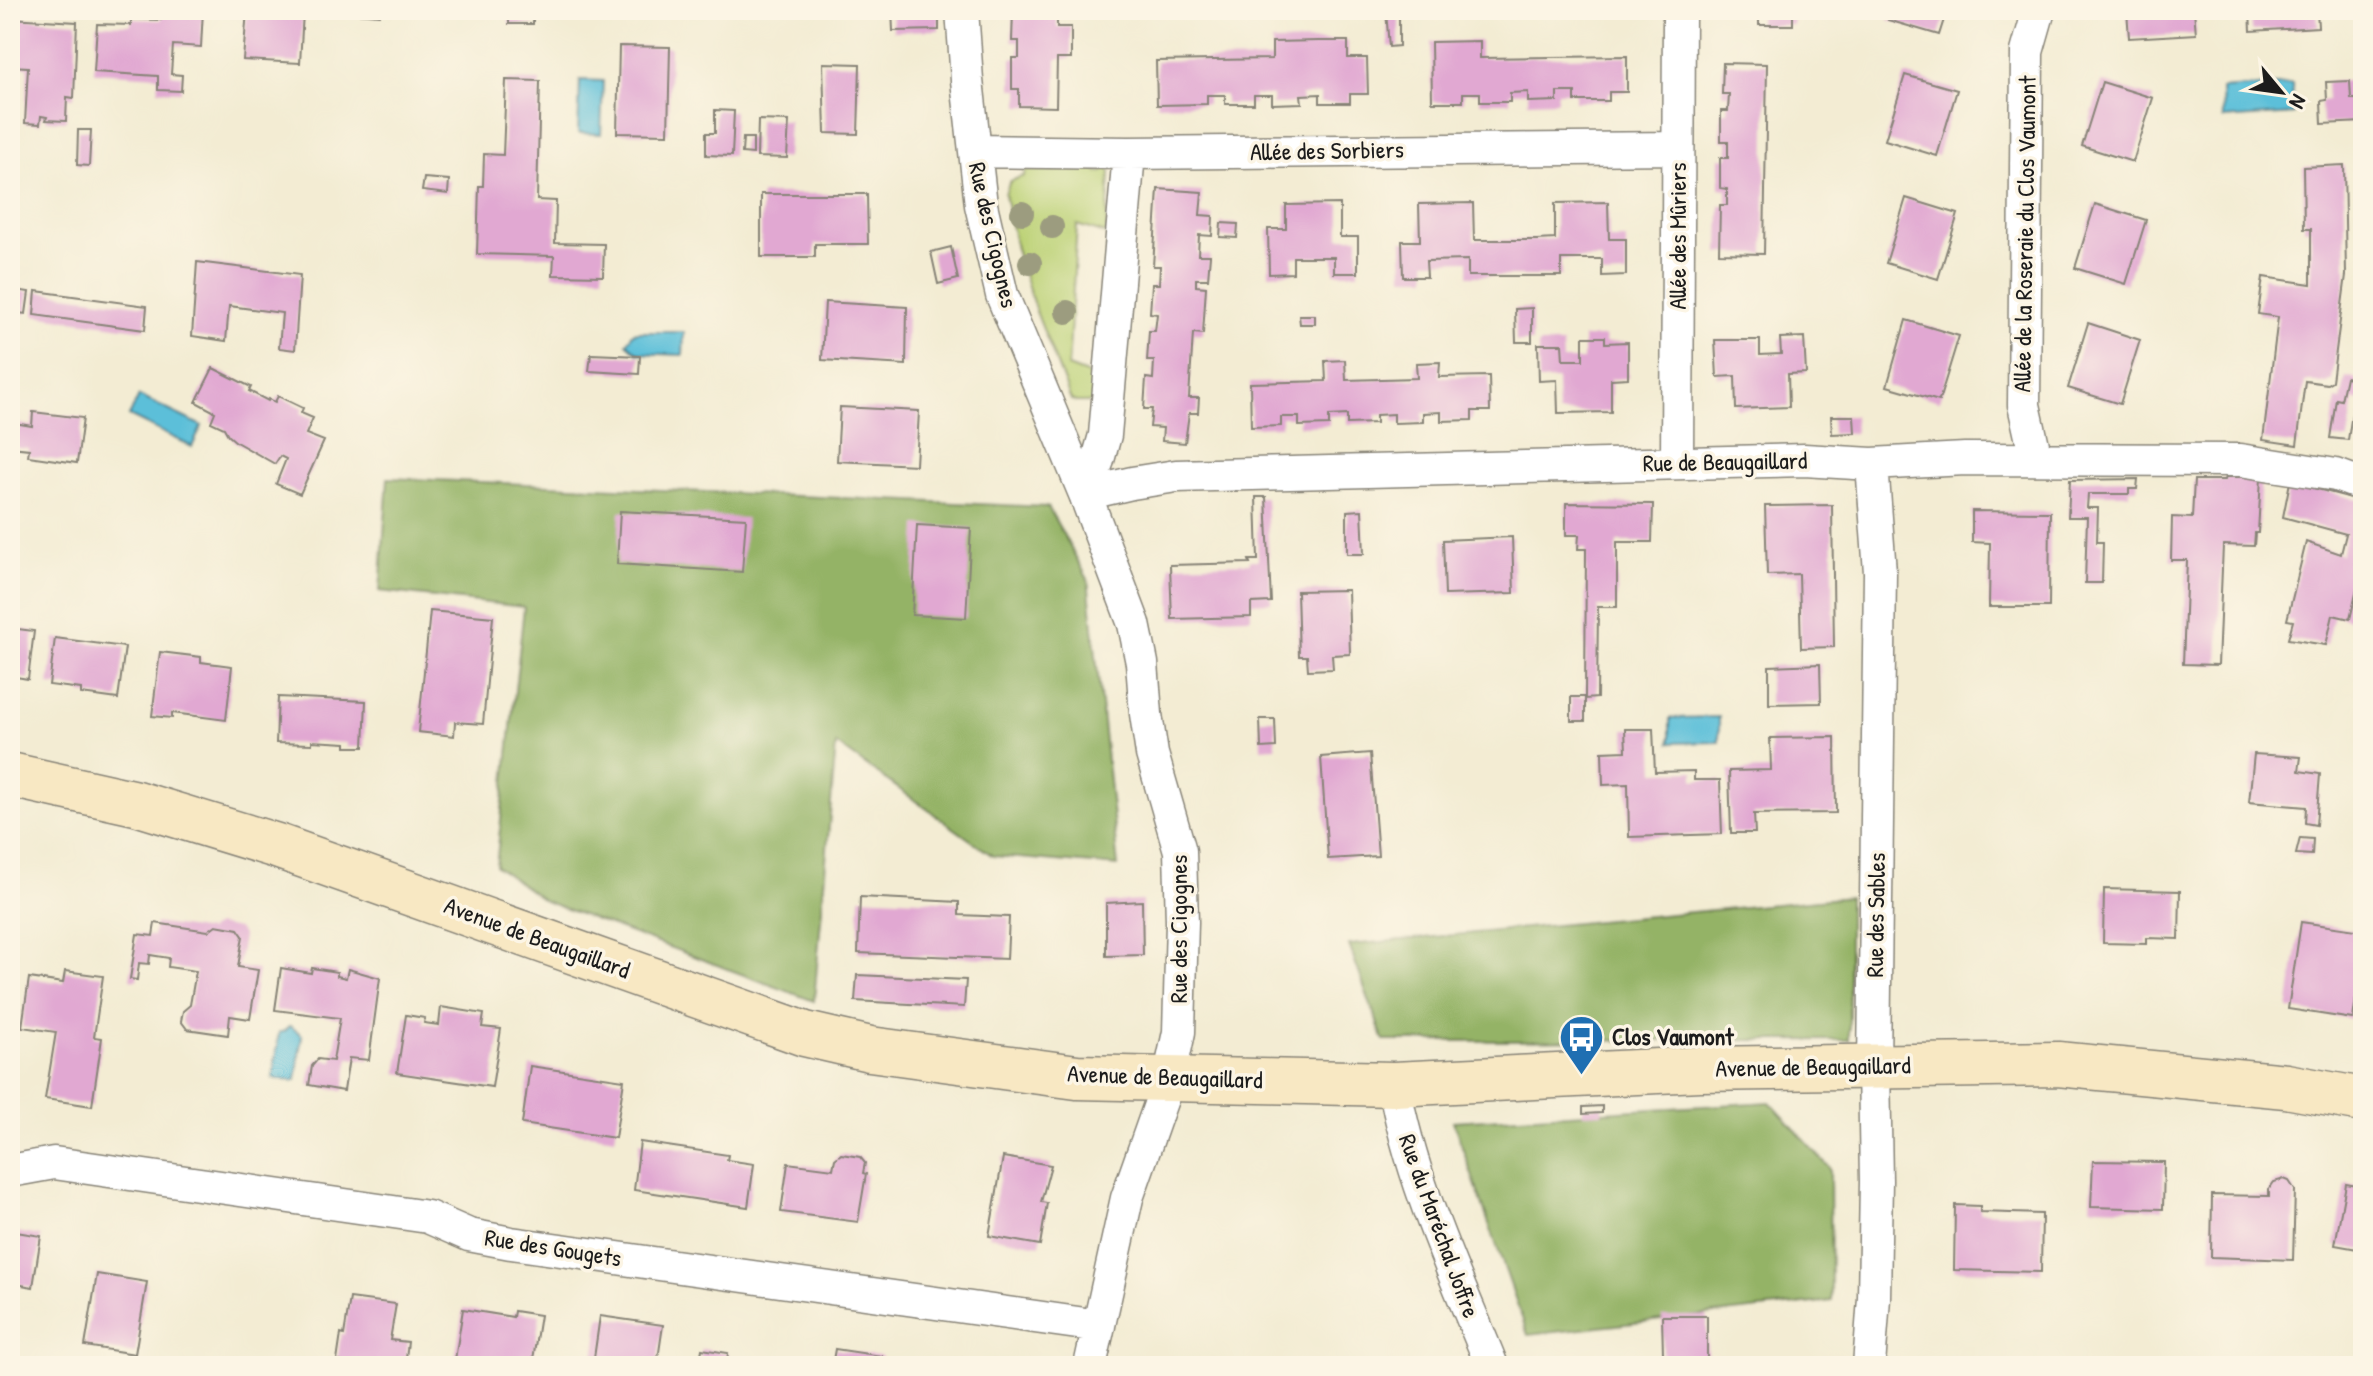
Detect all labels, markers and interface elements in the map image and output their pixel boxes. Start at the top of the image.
north arrow [2241,52,2321,132]
street label: Allée de la Roseraie du Clos Vaumont [2005,75,2043,393]
text: N [2282,89,2314,114]
street label: Allée des Sorbiers [1250,133,1404,167]
street label: Rue des Cigognes [962,159,1026,311]
street label: Allée des Mûriers [1661,163,1693,309]
street label: Rue de Beaugaillard [1642,444,1808,478]
street label: Rue des Sables [1858,852,1892,978]
street label: Rue des Cigognes [1162,855,1194,1003]
street label: Avenue de Beaugaillard [440,889,635,986]
bus stop icon: Clos Vaumont [1557,1013,1605,1076]
place label: Clos Vaumont [1612,1020,1734,1052]
street label: Avenue de Beaugaillard [1715,1048,1911,1084]
street label: Avenue de Beaugaillard [1067,1057,1263,1095]
street label: Rue du Maréchal Joffre [1392,1129,1488,1322]
street label: Rue des Gougets [483,1220,624,1274]

